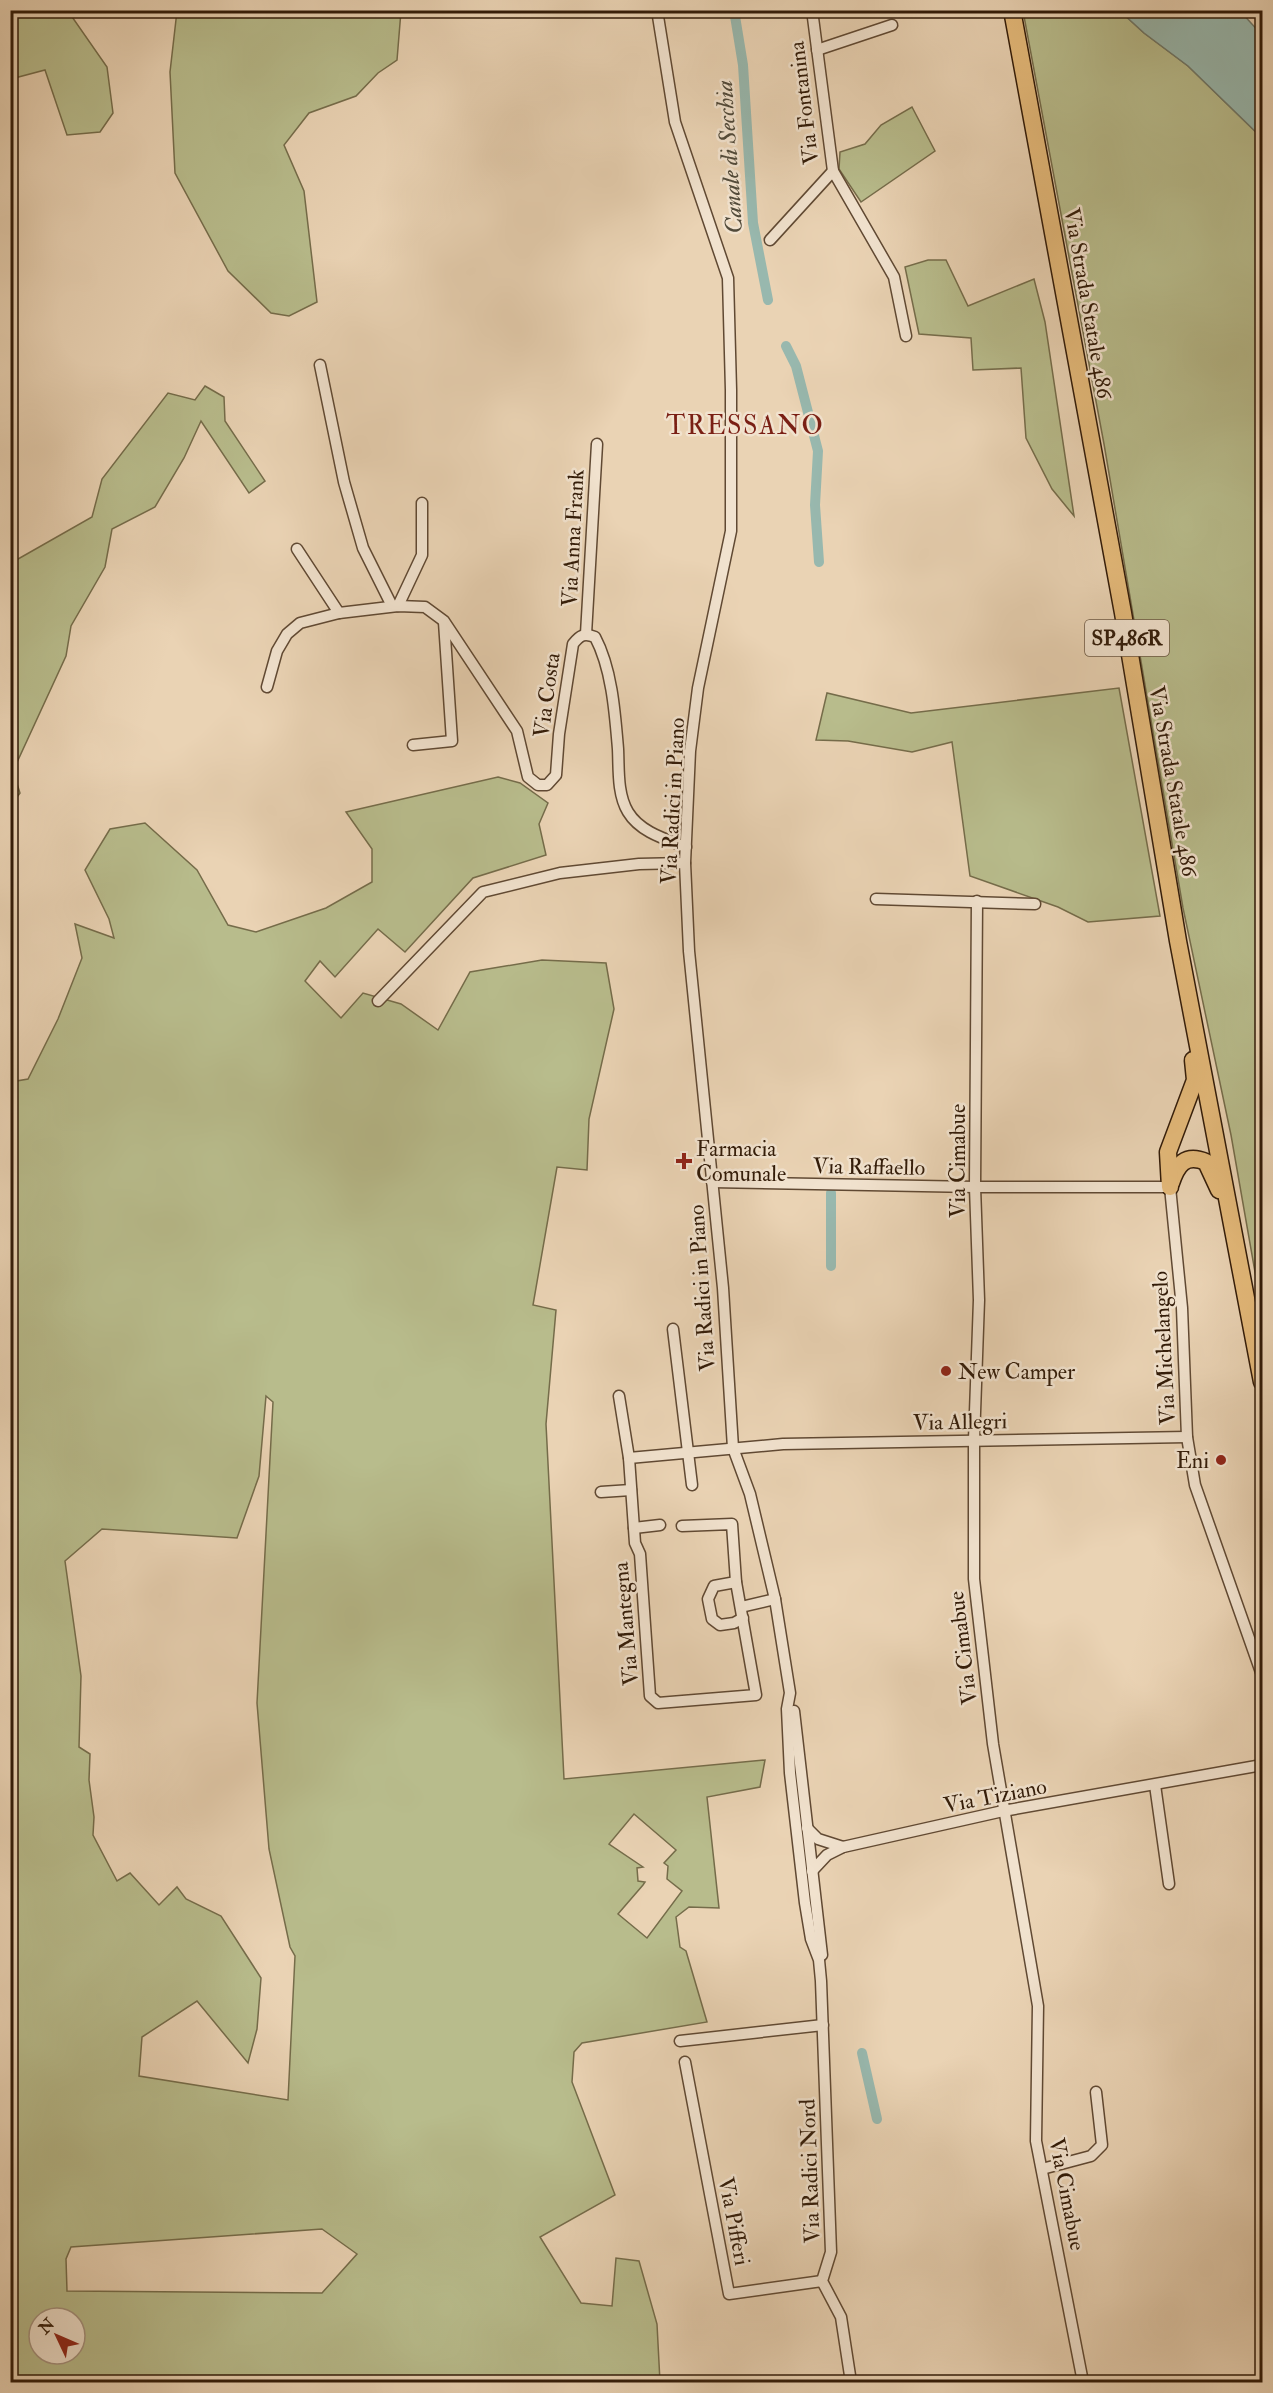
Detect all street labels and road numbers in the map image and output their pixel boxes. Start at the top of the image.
street label: Via Fontanina [782,39,825,166]
street label: Via Strada Statale 486 [1057,206,1119,403]
street label: Via Anna Frank [555,468,591,608]
road number: SP486R [1085,620,1169,656]
street label: Via Costa [527,650,567,739]
street label: Via Strada Statale 486 [1142,684,1204,881]
street label: Via Radici in Piano [655,717,691,885]
street label: Via Cimabue [944,1104,972,1218]
street label: Via Raffaello [813,1152,925,1182]
street label: Via Radici in Piano [682,1204,722,1372]
street label: Via Michelangelo [1146,1270,1182,1425]
street label: Via Allegri [913,1407,1008,1437]
street label: Via Mantegna [607,1560,645,1687]
street label: Via Cimabue [942,1589,984,1706]
street label: Via Tiziano [941,1772,1049,1820]
street label: Via Radici Nord [793,2098,827,2244]
street label: Via Cimabue [1042,2135,1092,2253]
street label: Via Pifferi [712,2175,756,2268]

